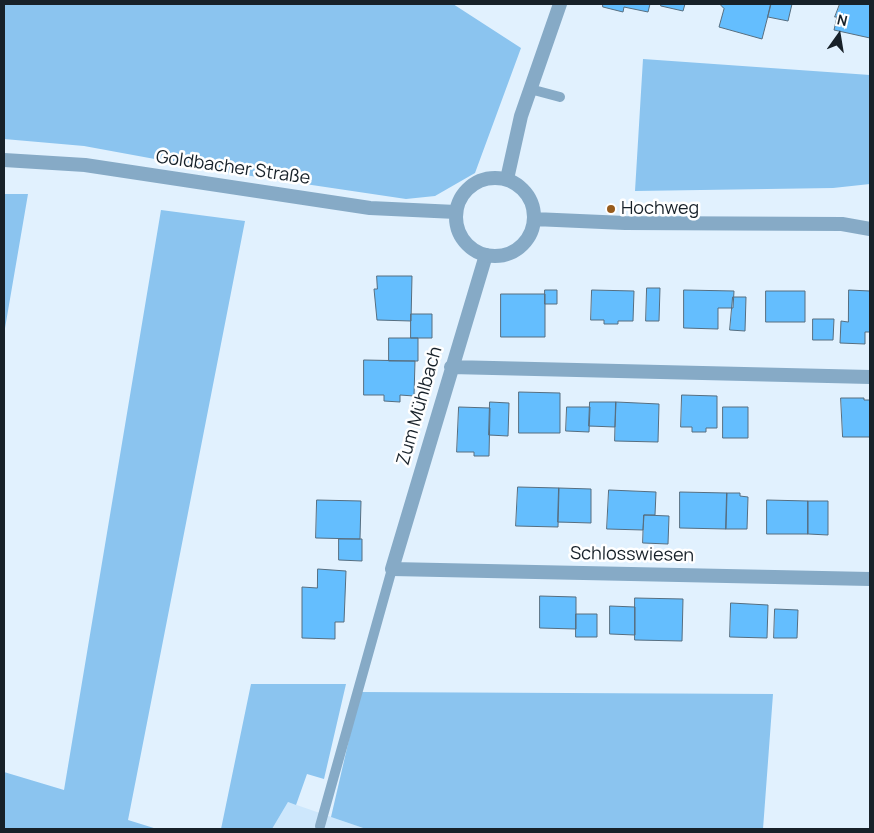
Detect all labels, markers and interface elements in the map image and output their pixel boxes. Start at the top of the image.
north arrow [814,10,864,60]
text: N [835,10,850,30]
street label: Goldbacher Straße [154,146,312,190]
place label: Hochweg [621,198,699,220]
marker: Hochweg [605,203,617,215]
street label: Zum Mühlbach [393,344,447,468]
street label: Schlosswiesen [570,543,694,567]

